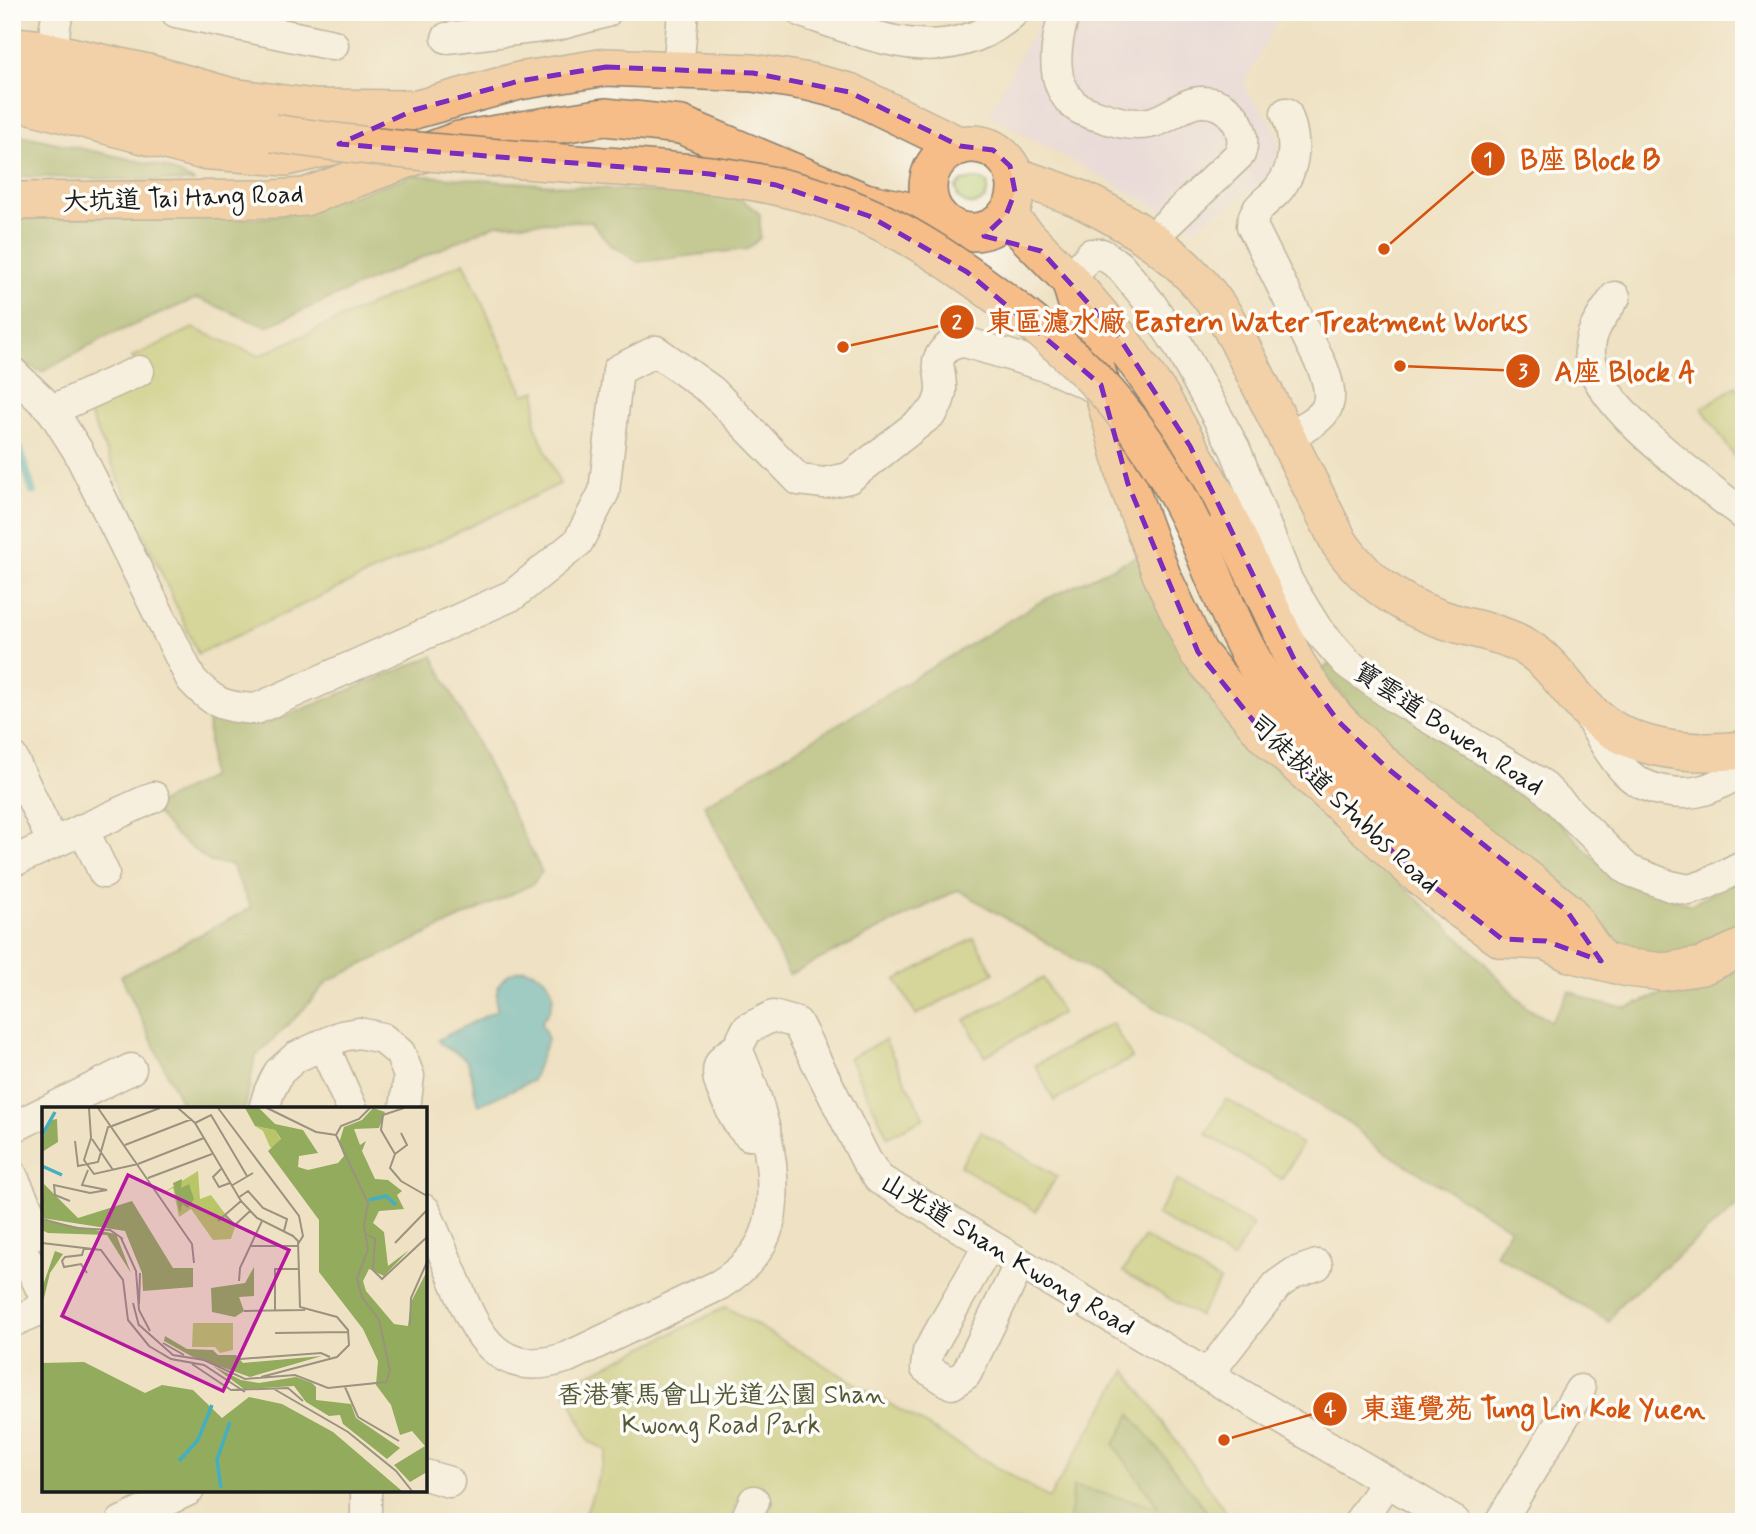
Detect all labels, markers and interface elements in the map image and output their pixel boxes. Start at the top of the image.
callout: B座 Block B [1470,135,1674,184]
text: B座 Block B [1520,143,1661,180]
text: 1 [1483,146,1493,174]
street label: 大坑道 Tai Hang Road [62,178,304,222]
callout: 東區濾水廠 Eastern Water Treatment Works [940,297,1539,346]
text: 東區濾水廠 Eastern Water Treatment Works [986,305,1528,342]
text: 2 [952,309,963,337]
callout: A座 Block A [1506,347,1710,396]
text: A座 Block A [1555,355,1695,392]
text: 3 [1518,358,1528,386]
street label: 寶雲道 Bowen Road [1346,655,1550,804]
street label: 司徒拔道 Stubbs Road [1240,707,1445,902]
inset map [42,1107,427,1492]
street label: 山光道 Shan Kwong Road [874,1166,1140,1345]
park label: 香港賽馬會山光道公園 Shan Kwong Road Park [557,1379,885,1443]
callout: 東蓮覺苑 Tung Lin Kok Yuen [1313,1384,1718,1433]
text: 東蓮覺苑 Tung Lin Kok Yuen [1361,1392,1706,1432]
text: 4 [1324,1396,1337,1424]

